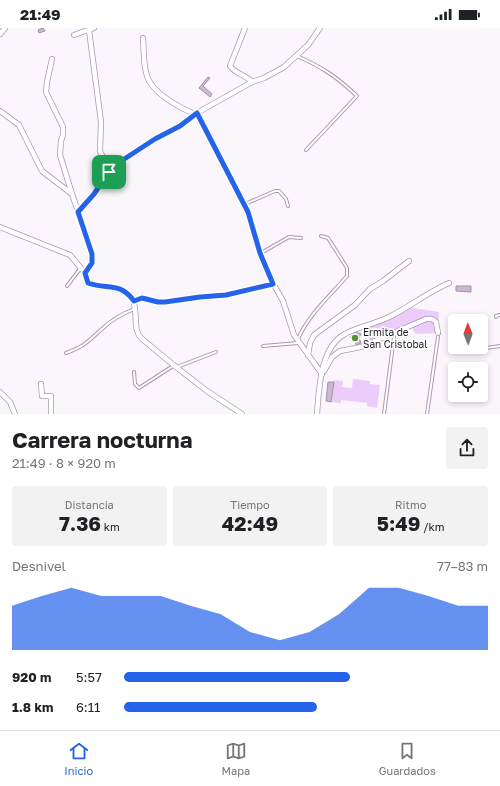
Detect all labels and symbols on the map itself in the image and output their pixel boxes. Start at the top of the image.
pin [92,155,126,189]
north arrow [448,314,488,354]
place label: Ermita de San Cristobal [363,326,427,350]
marker: Ermita de San Cristobal [350,333,360,343]

